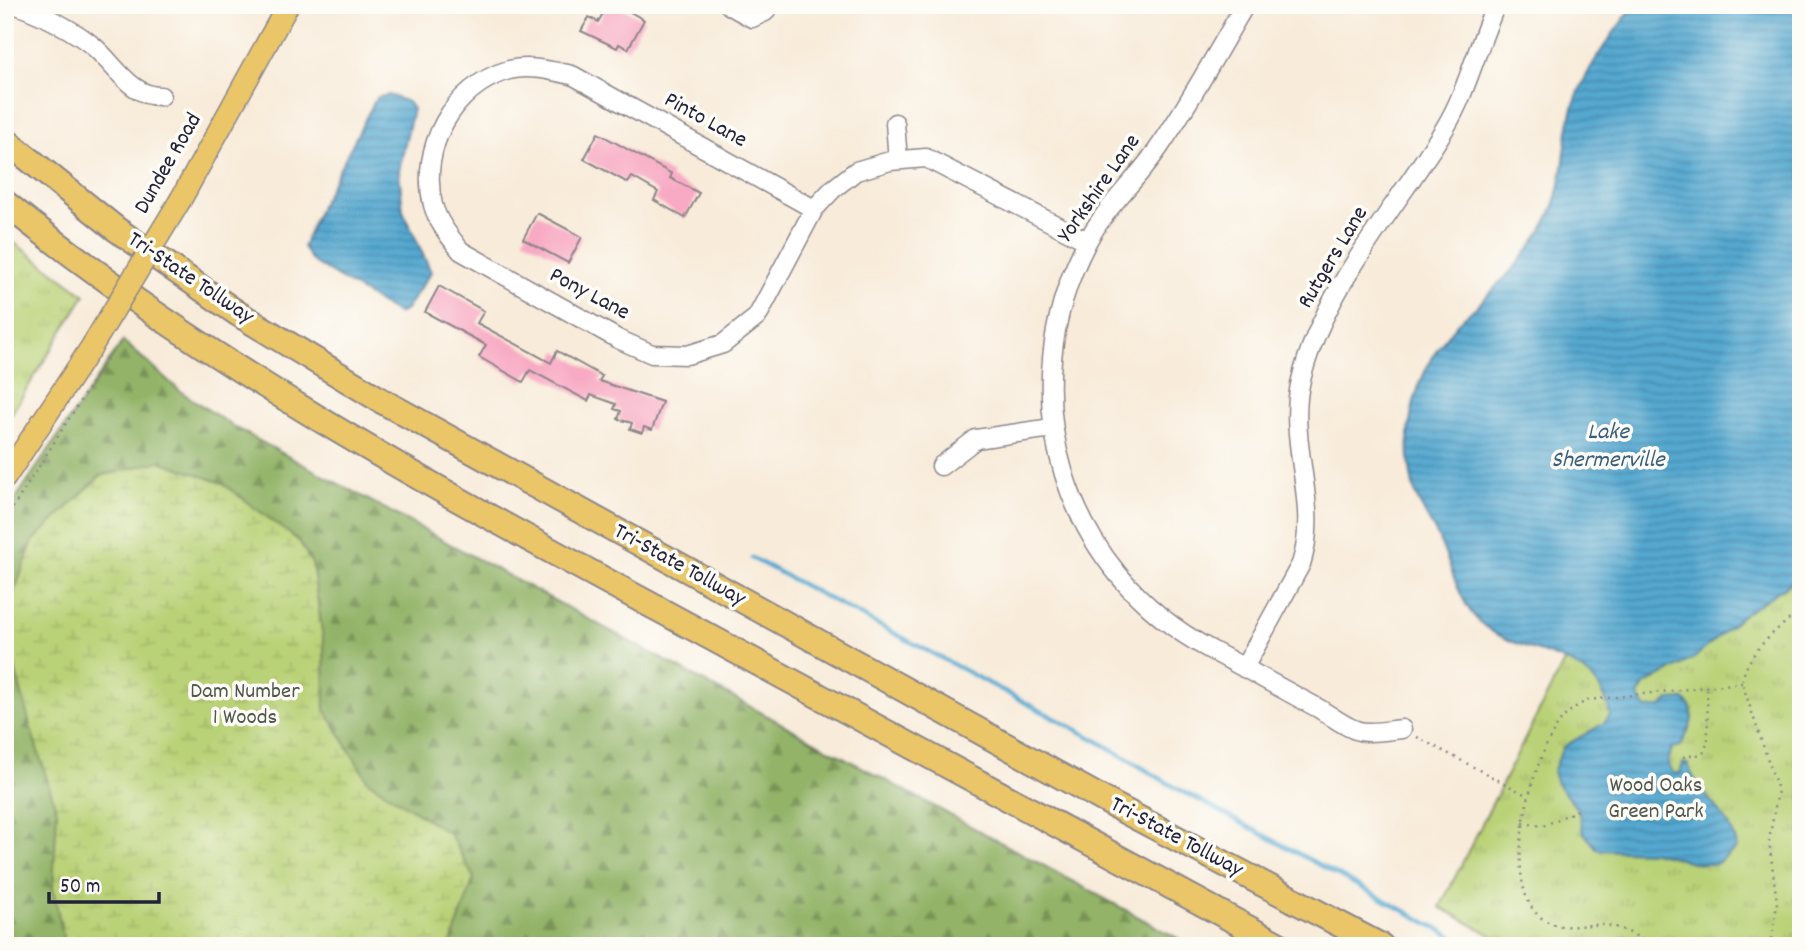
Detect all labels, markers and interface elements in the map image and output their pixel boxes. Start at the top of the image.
street label: Pinto Lane [658,85,752,157]
street label: Dundee Road [127,107,211,221]
street label: Yorkshire Lane [1050,128,1150,250]
street label: Rutgers Lane [1290,201,1378,315]
street label: Tri-State Tollway [120,224,260,334]
street label: Pony Lane [543,260,635,330]
water label: Lake Shermerville [1551,416,1666,478]
street label: Tri-State Tollway [607,516,752,616]
park label: Dam Number 1 Woods [190,676,300,735]
park label: Wood Oaks Green Park [1608,770,1704,829]
street label: Tri-State Tollway [1104,789,1249,887]
scale bar [49,860,159,904]
text: 50 m [60,873,100,903]

